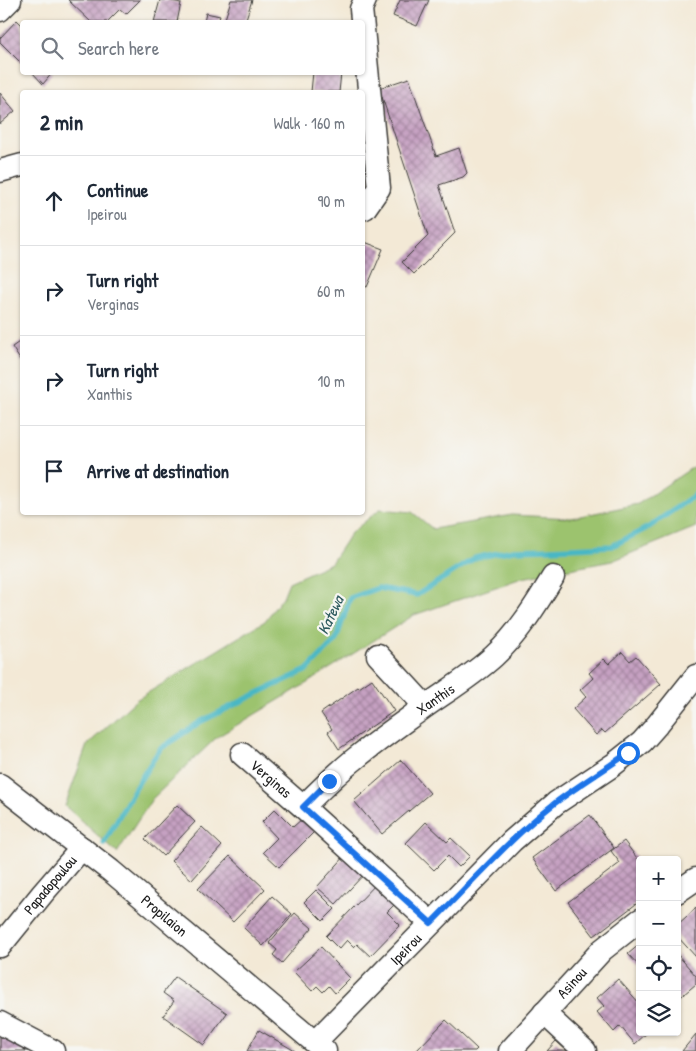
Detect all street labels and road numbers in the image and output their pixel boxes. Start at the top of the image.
street label: Xanthis [412,678,459,720]
street label: Verginas [246,755,296,803]
street label: Papadopoulou [19,851,81,919]
street label: Propilaion [137,890,193,941]
street label: Ipeirou [385,928,426,969]
street label: Asinou [552,963,591,1003]

